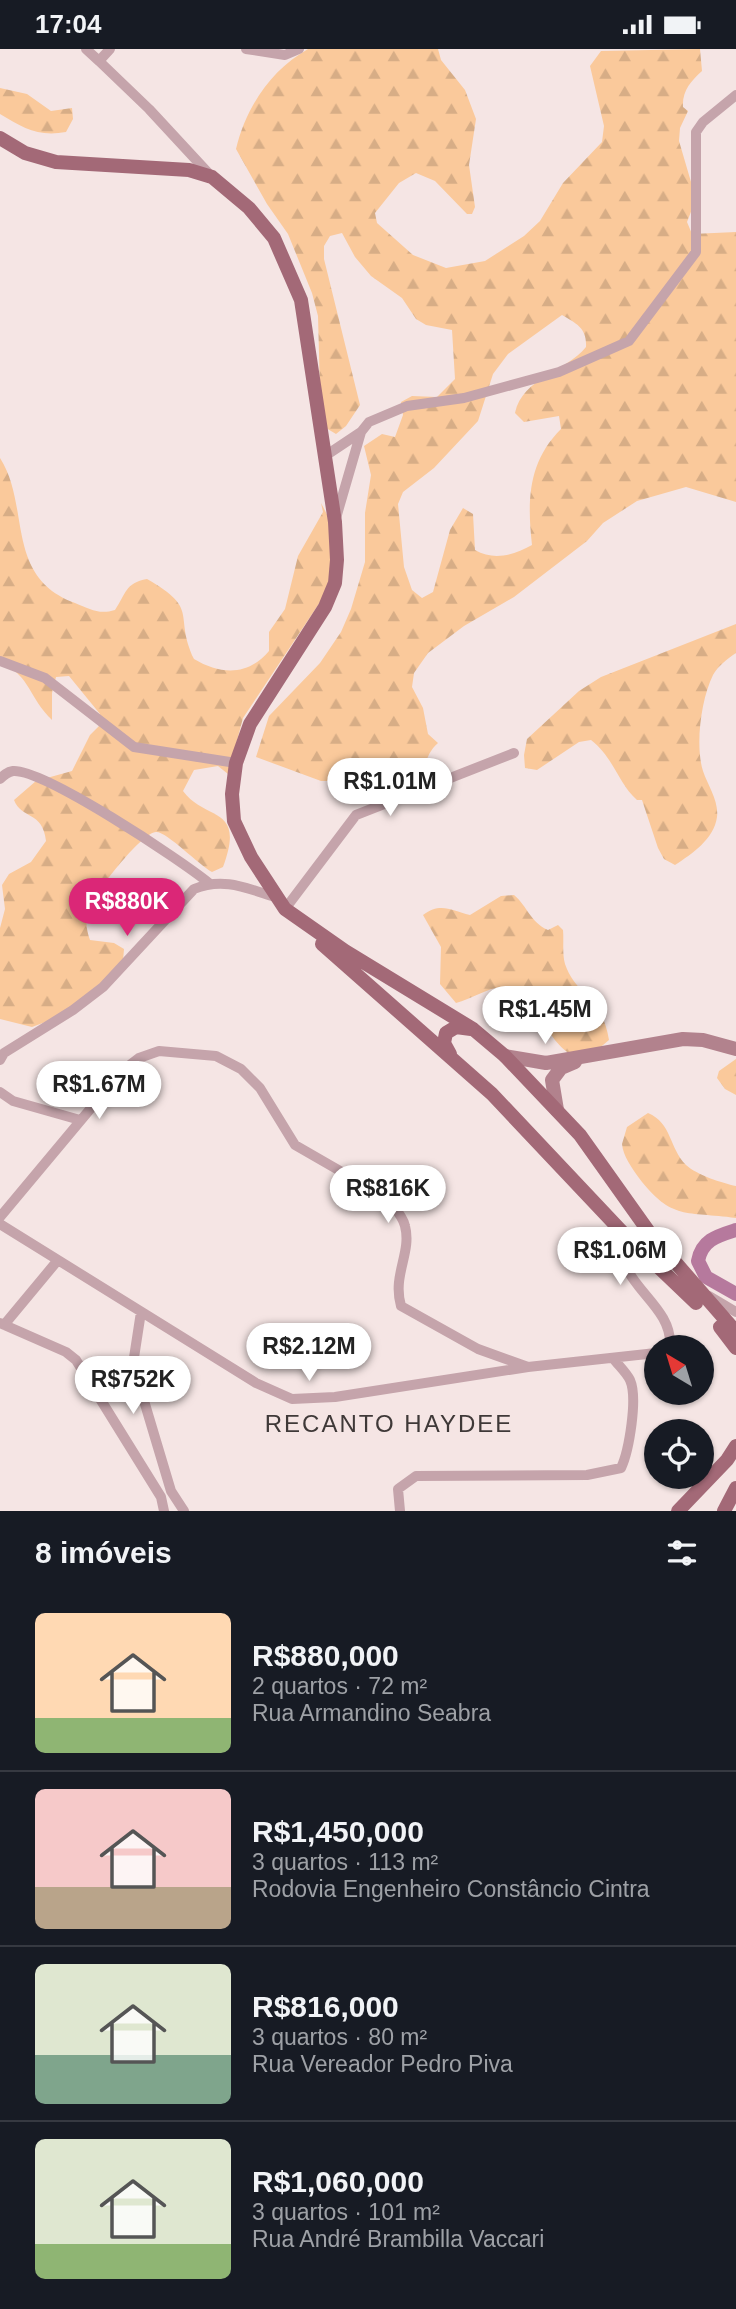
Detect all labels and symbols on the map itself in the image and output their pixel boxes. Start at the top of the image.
pin: R$1.01M [325,759,455,818]
pin: R$880K [70,879,184,938]
pin: R$1.45M [480,986,610,1046]
pin: R$1.67M [34,1061,164,1121]
pin: R$816K [331,1165,445,1225]
pin: R$1.06M [555,1227,685,1287]
pin: R$2.12M [244,1323,374,1383]
north arrow [644,1335,714,1405]
pin: R$752K [76,1357,190,1416]
district label: RECANTO HAYDEE [265,1410,513,1437]

